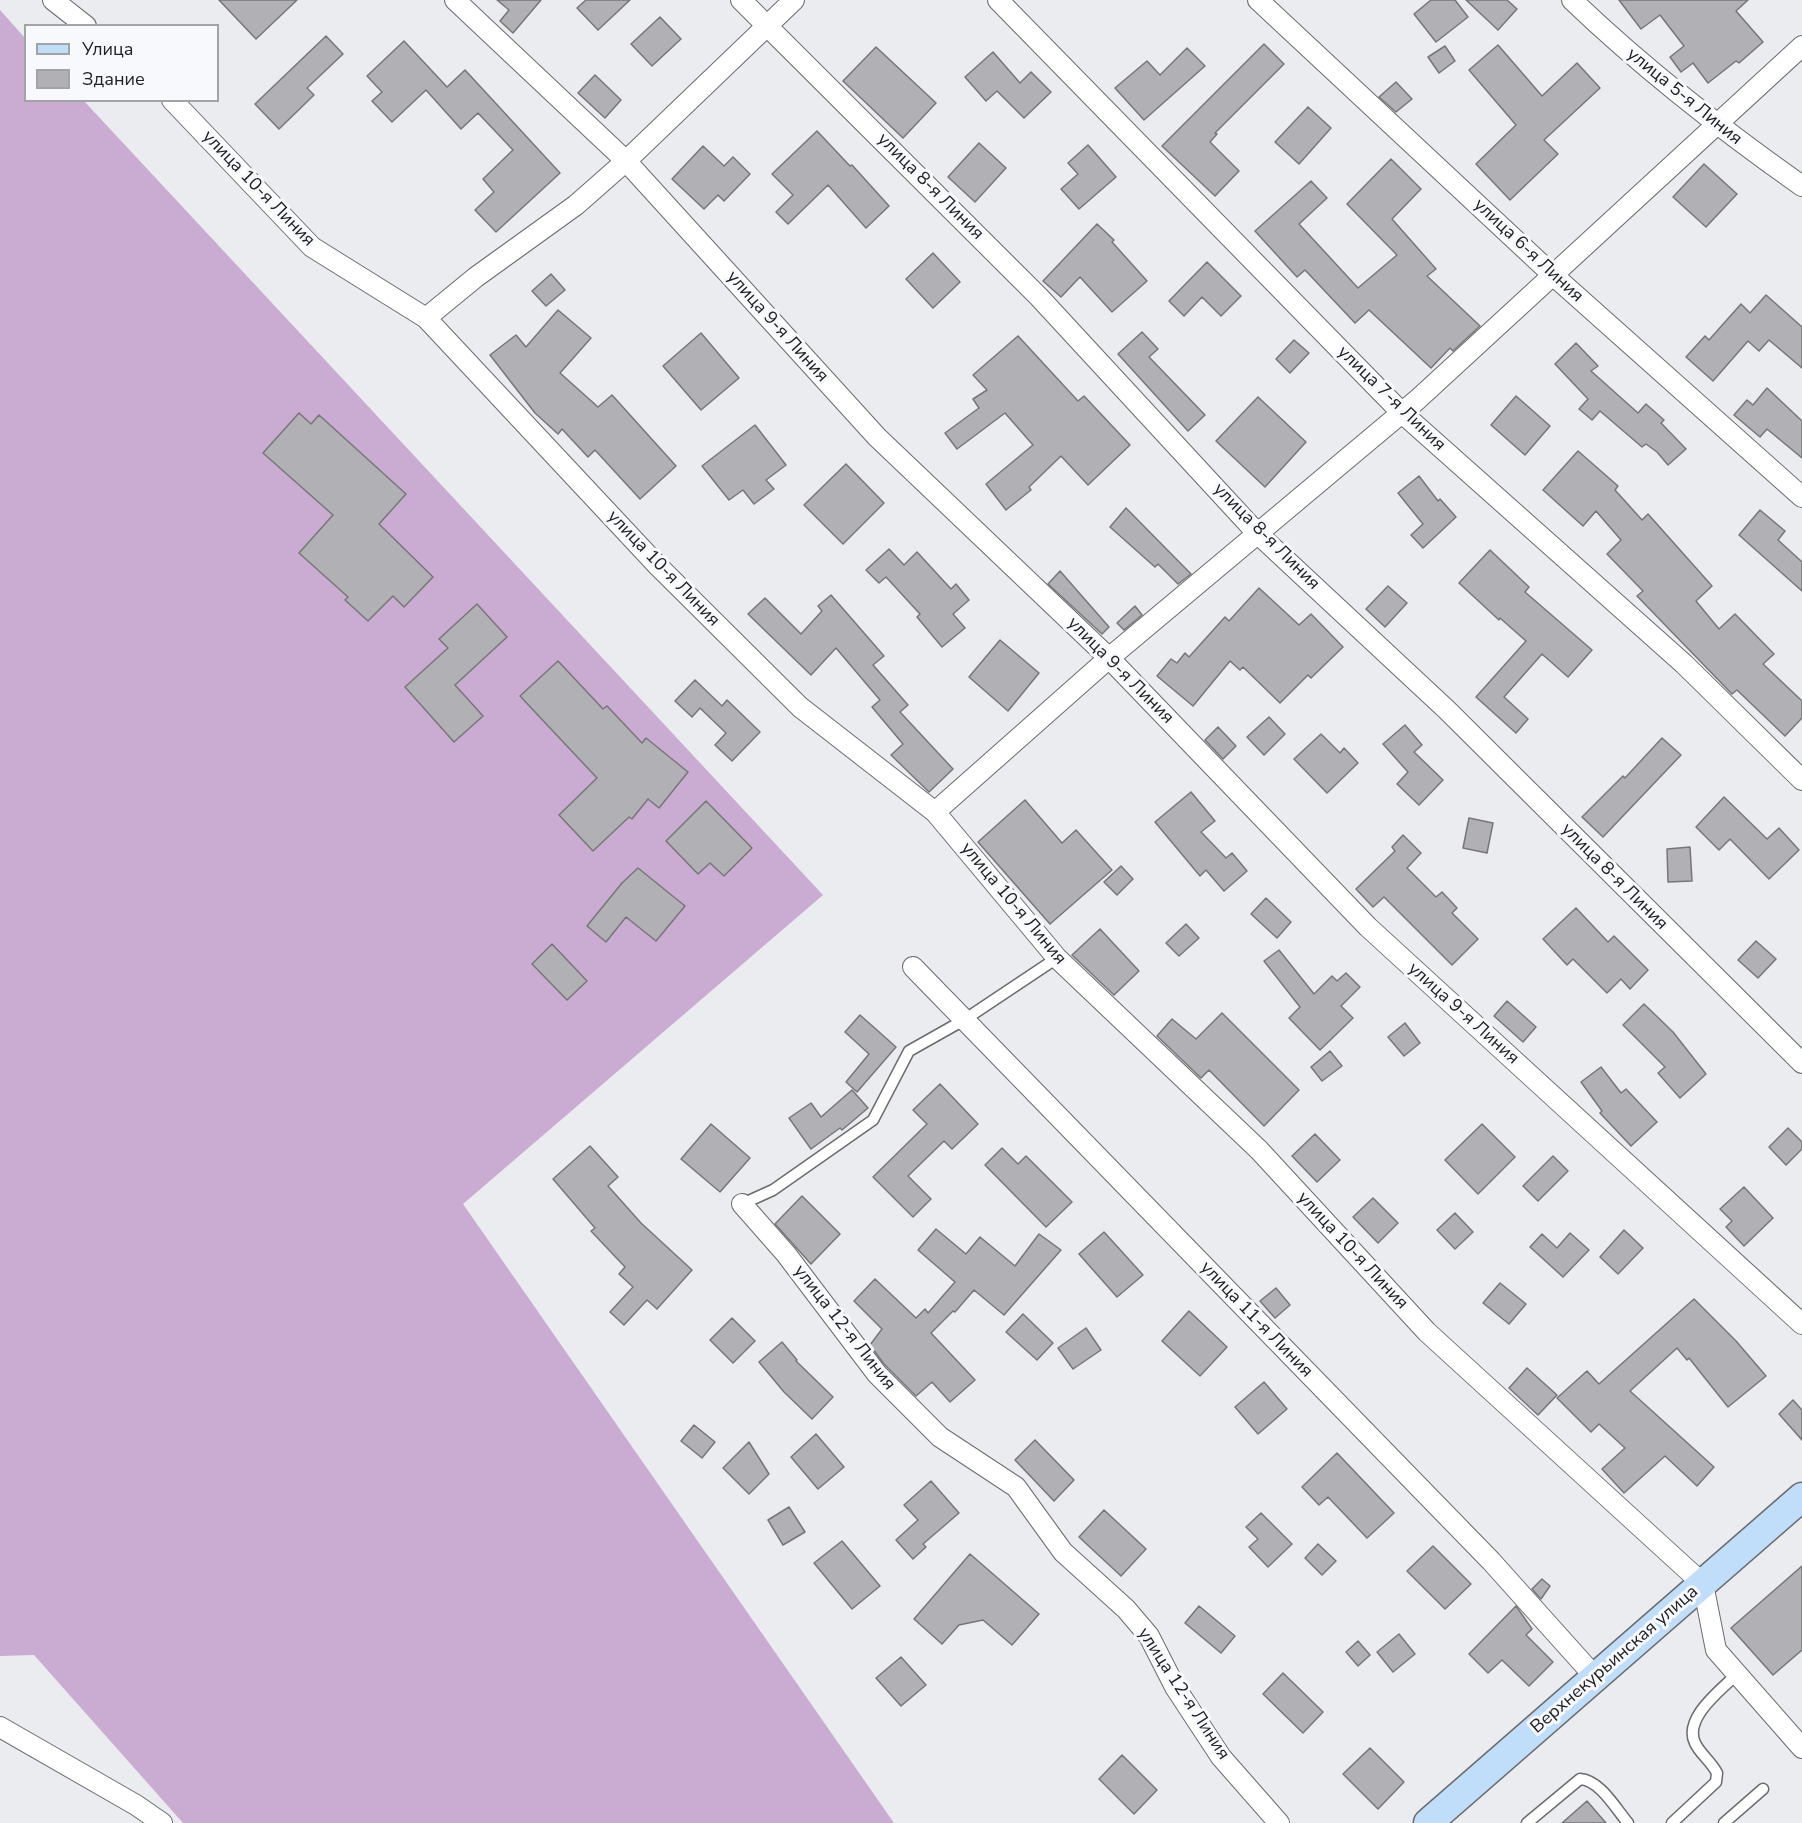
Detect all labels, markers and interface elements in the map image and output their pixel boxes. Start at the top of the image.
legend [24,24,219,102]
text: Улица [82,37,133,61]
street label: улица 5-я Линия [1622,44,1746,150]
text: Здание [82,67,145,91]
street label: улица 10-я Линия [197,126,319,252]
street label: улица 8-я Линия [872,129,988,245]
street label: улица 6-я Линия [1469,195,1587,307]
street label: улица 9-я Линия [721,267,833,387]
street label: улица 7-я Линия [1332,342,1450,456]
street label: улица 8-я Линия [1208,479,1324,595]
street label: улица 10-я Линия [602,506,724,632]
street label: улица 9-я Линия [1062,613,1178,729]
street label: улица 8-я Линия [1556,819,1672,935]
street label: улица 10-я Линия [956,838,1070,970]
street label: улица 9-я Линия [1403,958,1523,1070]
street label: улица 10-я Линия [1292,1188,1412,1314]
street label: улица 11-я Линия [1195,1257,1317,1383]
street label: улица 12-я Линия [788,1261,900,1395]
street label: Верхнекурьинская улица [1527,1581,1703,1739]
street label: улица 12-я Линия [1132,1624,1234,1764]

